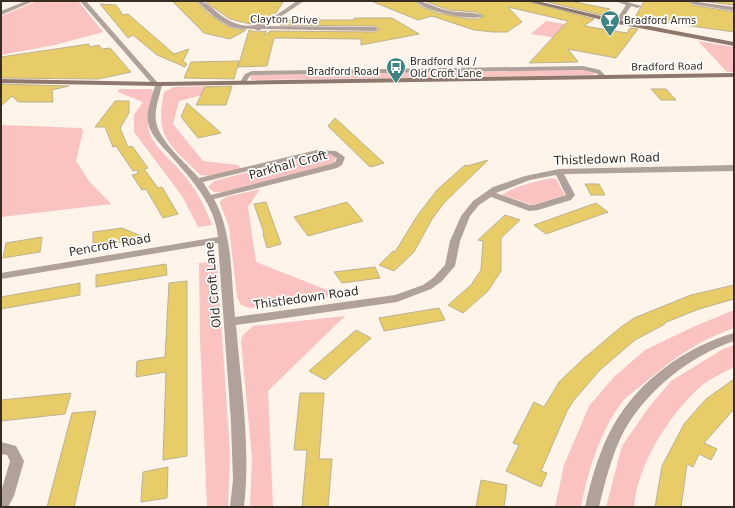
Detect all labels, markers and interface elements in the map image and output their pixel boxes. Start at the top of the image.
bar icon: Bradford Arms [599,9,621,37]
street label: Clayton Drive [250,13,318,26]
place label: Bradford Arms [624,15,696,26]
bus stop icon: Bradford Rd / Old Croft Lane [385,56,407,84]
place label: Bradford Rd / Old Croft Lane [410,56,482,79]
street label: Bradford Road [631,60,703,73]
street label: Bradford Road [307,66,379,77]
street label: Parkhall Croft [247,148,329,182]
street label: Thistledown Road [553,150,660,168]
street label: Pencroft Road [68,231,152,259]
street label: Old Croft Lane [202,241,224,329]
street label: Thistledown Road [251,284,360,312]

